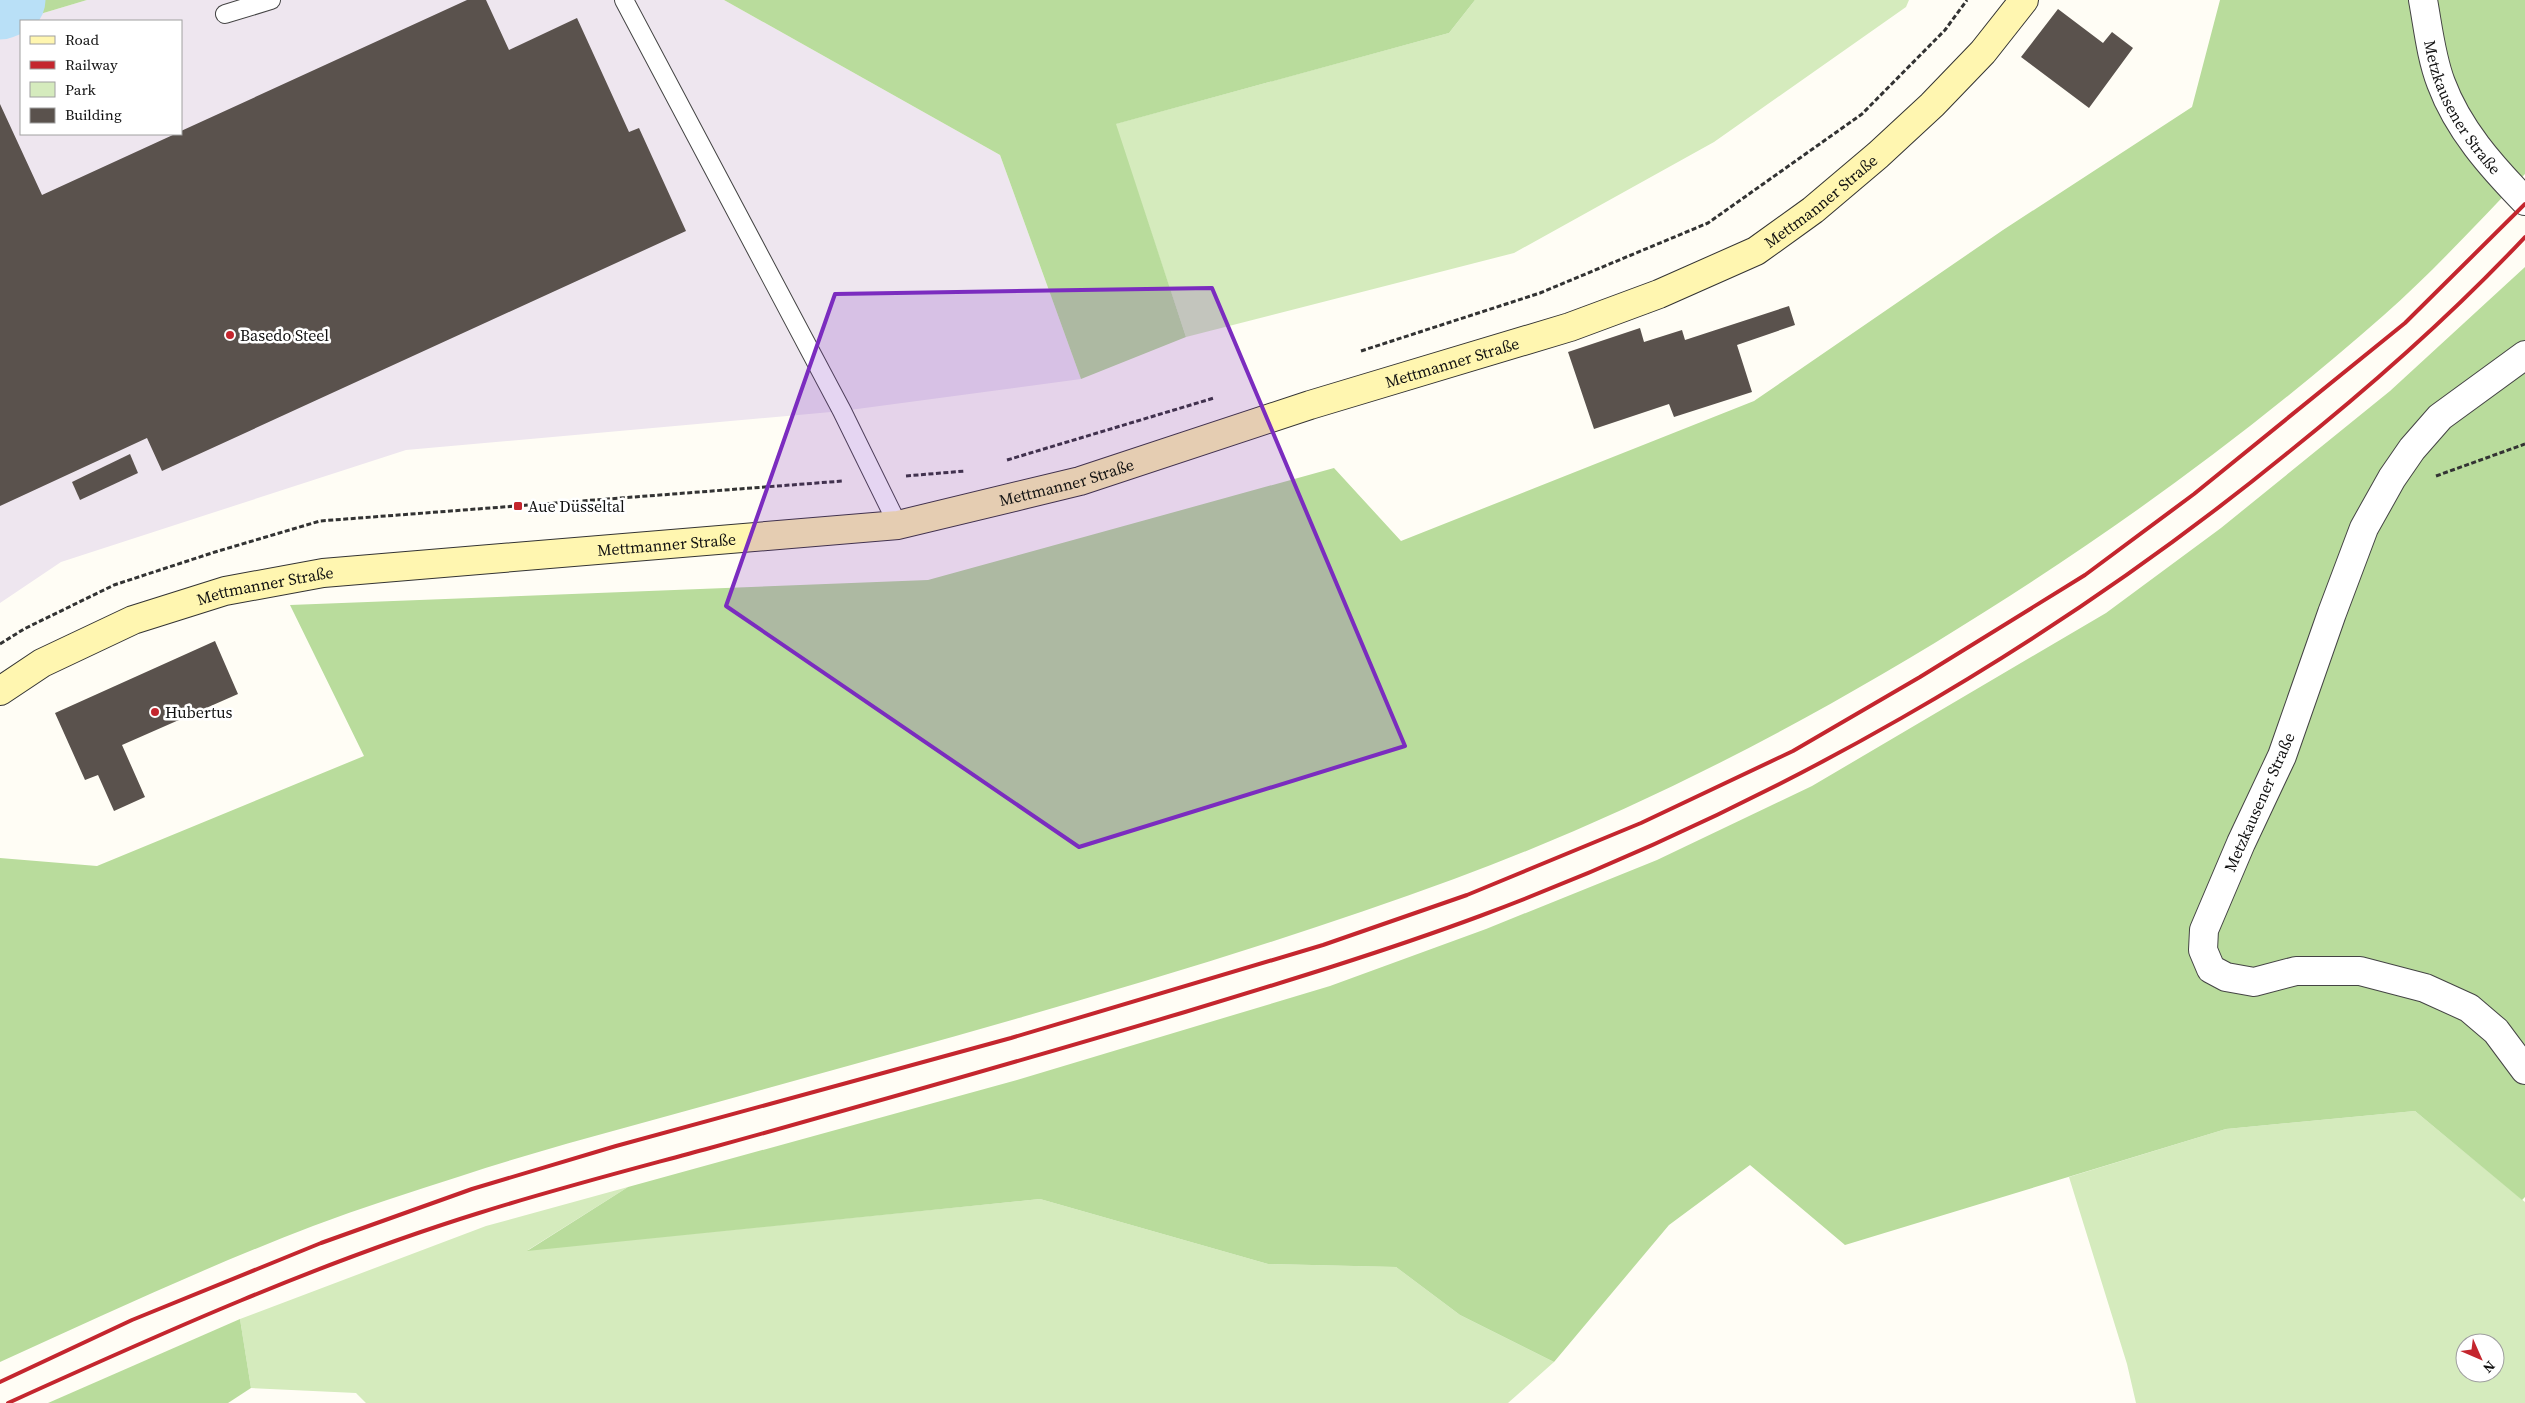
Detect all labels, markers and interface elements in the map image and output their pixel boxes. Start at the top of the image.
legend [20,20,182,135]
text: Road [65,29,99,50]
street label: Metzkausener Straße [2419,38,2506,179]
text: Railway [65,54,118,75]
text: Park [65,79,97,100]
text: Building [65,104,122,125]
street label: Mettmanner Straße [1760,149,1882,253]
place label: Basedo Steel [240,324,329,346]
marker: Basedo Steel [224,329,236,341]
street label: Mettmanner Straße [1382,332,1522,393]
street label: Mettmanner Straße [997,453,1137,511]
place label: Aue Düsseltal [528,495,625,517]
marker: Aue Düsseltal [512,500,524,512]
street label: Mettmanner Straße [596,528,737,561]
street label: Mettmanner Straße [194,561,334,610]
place label: Hubertus [165,701,233,723]
marker: Hubertus [149,706,161,718]
street label: Metzkausener Straße [2218,729,2300,875]
north arrow [2455,1333,2505,1383]
text: N [2479,1357,2500,1378]

